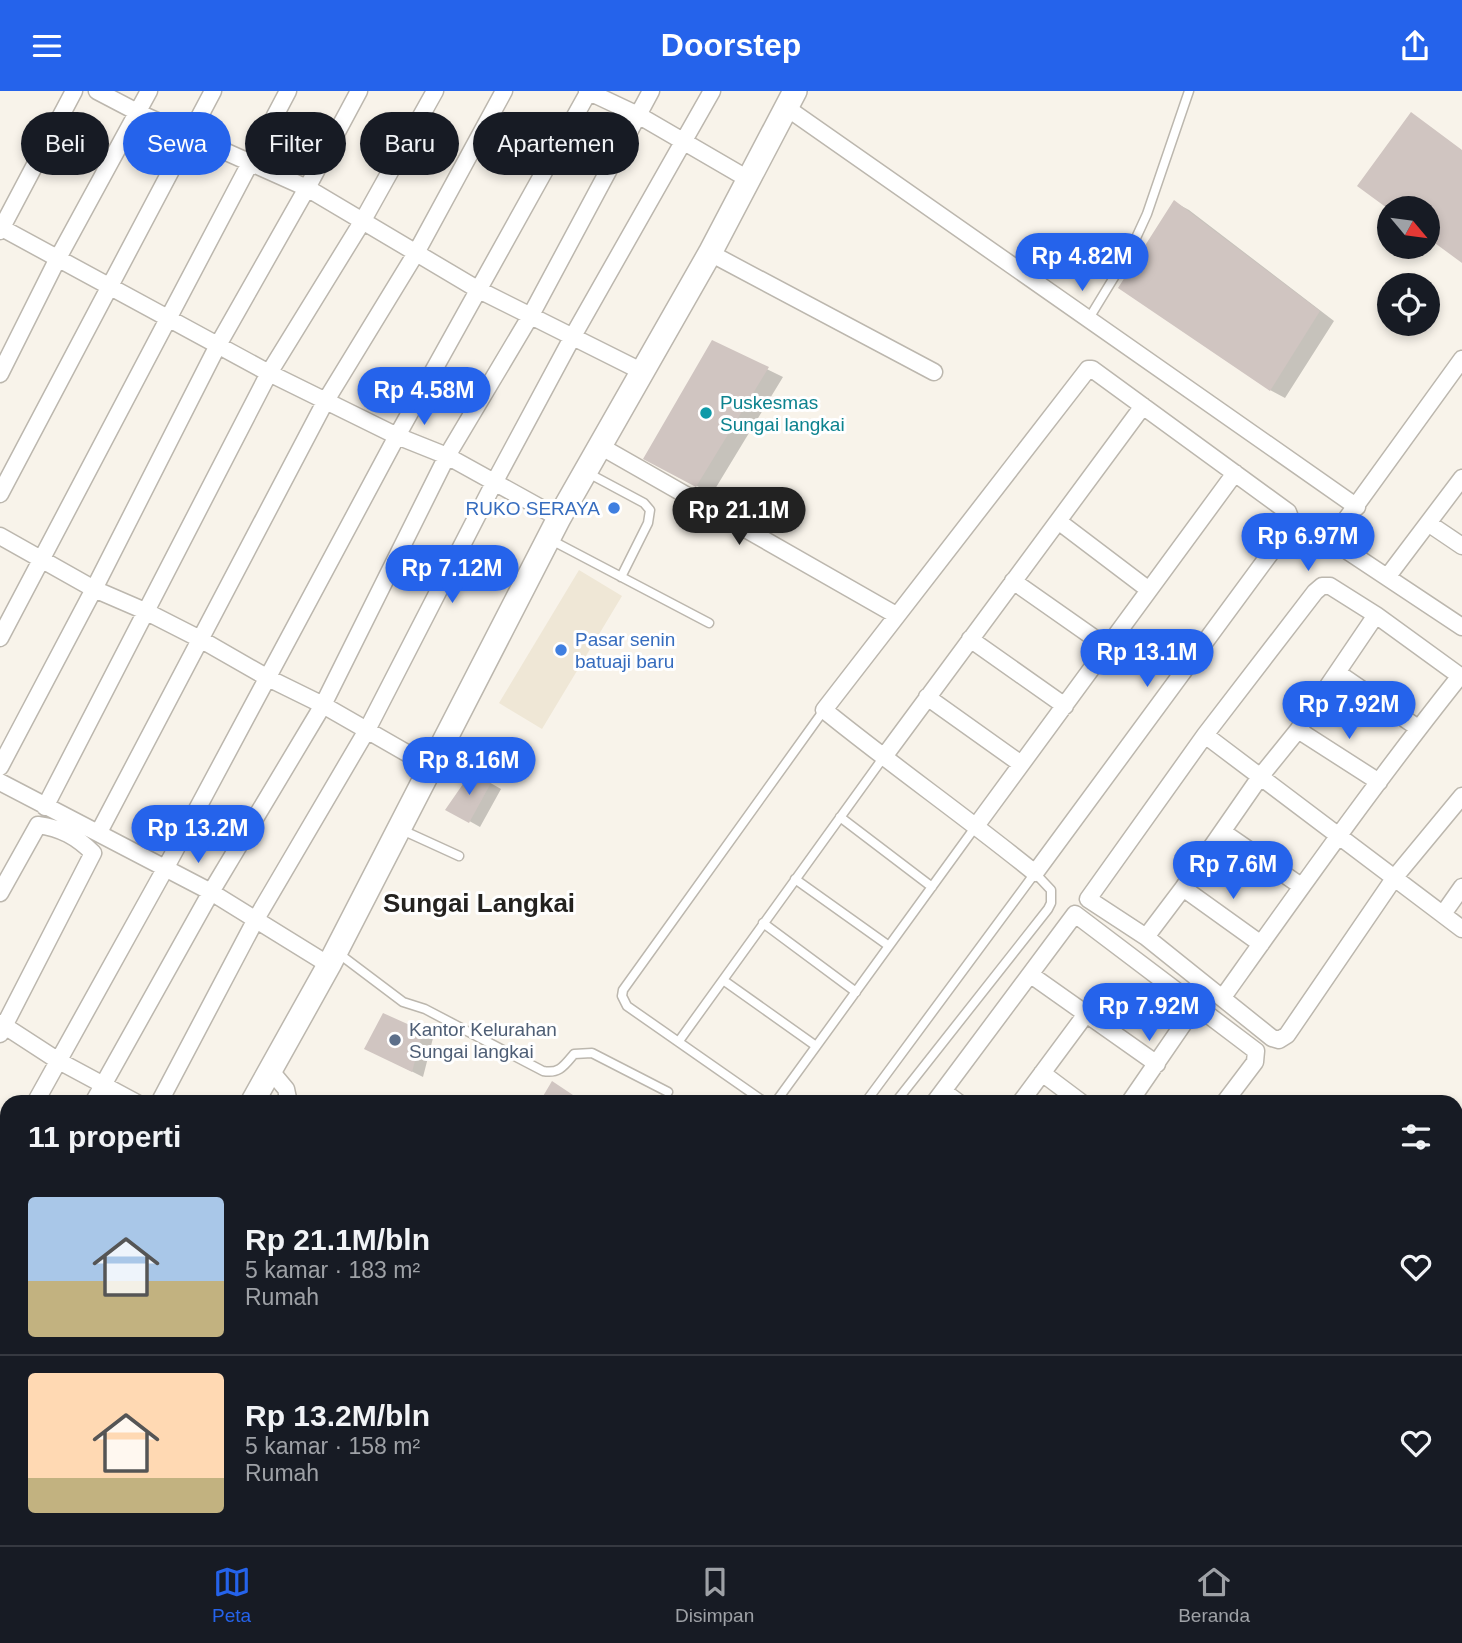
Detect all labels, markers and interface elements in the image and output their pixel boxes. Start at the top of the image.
icon: menu [28,27,66,65]
text: Doorstep [661,27,801,63]
icon: share [1396,27,1434,65]
chip: Beli [21,112,109,175]
chip: Sewa [123,112,231,175]
chip: Filter [245,112,346,175]
chip: Baru [360,112,459,175]
chip: Apartemen [473,112,639,175]
north arrow [1377,196,1440,259]
map controls [1377,196,1440,336]
pin: Rp 4.82M [1010,233,1154,293]
text: Rp 4.82M [1032,243,1132,269]
button: locate [1377,273,1440,336]
pin: Rp 4.58M [352,367,496,427]
text: Rp 4.58M [374,377,474,403]
place label: Puskesmas Sungai langkai [720,392,845,435]
marker: Puskesmas Sungai langkai [698,405,714,421]
pin: Rp 21.1M [667,487,811,547]
text: Rp 21.1M [689,497,789,523]
place label: RUKO SERAYA [466,498,600,519]
marker: RUKO SERAYA [606,500,622,516]
pin: Rp 6.97M [1236,513,1380,573]
text: Rp 6.97M [1258,523,1358,549]
pin: Rp 7.12M [380,545,524,605]
text: Rp 7.12M [402,555,502,581]
place label: Pasar senin batuaji baru [575,629,675,672]
pin: Rp 13.1M [1075,629,1219,689]
text: Rp 13.1M [1097,639,1197,665]
marker: Pasar senin batuaji baru [553,642,569,658]
pin: Rp 7.92M [1277,681,1421,741]
text: Rp 7.92M [1299,691,1399,717]
pin: Rp 8.16M [397,737,541,797]
text: Rp 8.16M [419,747,519,773]
pin: Rp 13.2M [126,805,270,865]
text: Rp 13.2M [148,815,248,841]
pin: Rp 7.6M [1168,841,1298,901]
text: Rp 7.6M [1189,851,1277,877]
district label: Sungai Langkai [383,888,575,918]
pin: Rp 7.92M [1077,983,1221,1043]
text: Rp 7.92M [1099,993,1199,1019]
place label: Kantor Kelurahan Sungai langkai [409,1019,557,1062]
marker: Kantor Kelurahan Sungai langkai [387,1032,403,1048]
icon: filters [1397,1118,1435,1156]
text: 11 properti [28,1120,181,1153]
text: Rp 21.1M/bln [245,1223,430,1256]
icon: home [84,1225,168,1309]
icon: heart [1397,1248,1435,1286]
text: 5 kamar · 183 m² [245,1257,420,1283]
text: Rumah [245,1284,319,1310]
text: Rp 13.2M/bln [245,1399,430,1432]
icon: home [84,1401,168,1485]
icon: heart [1397,1424,1435,1462]
text: 5 kamar · 158 m² [245,1433,420,1459]
text: Rumah [245,1460,319,1486]
tab: Peta [212,1563,251,1627]
tab: Disimpan [675,1563,754,1627]
tab: Beranda [1178,1563,1250,1627]

